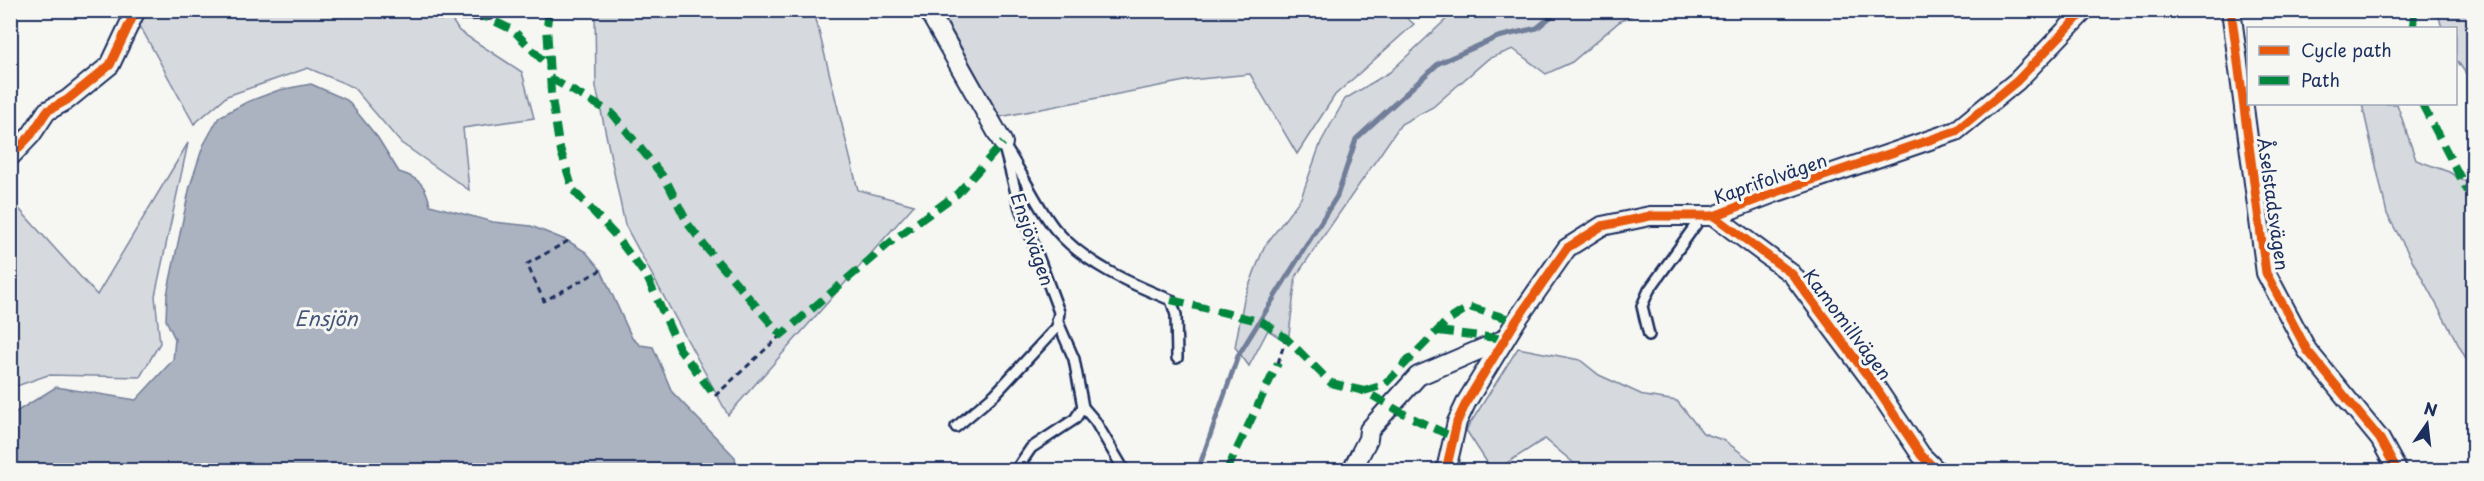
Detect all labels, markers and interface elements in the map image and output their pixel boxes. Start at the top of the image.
legend [2247,27,2457,105]
text: Cycle path [2301,36,2392,63]
text: Path [2301,66,2340,93]
street label: Åselstadsvägen [2251,136,2297,272]
street label: Kaprifolvägen [1710,146,1830,210]
street label: Ensjövägen [1004,189,1062,289]
street label: Kamomillvägen [1797,263,1899,385]
water label: Ensjön [295,303,358,333]
north arrow [2397,394,2457,454]
text: N [2422,395,2440,422]

